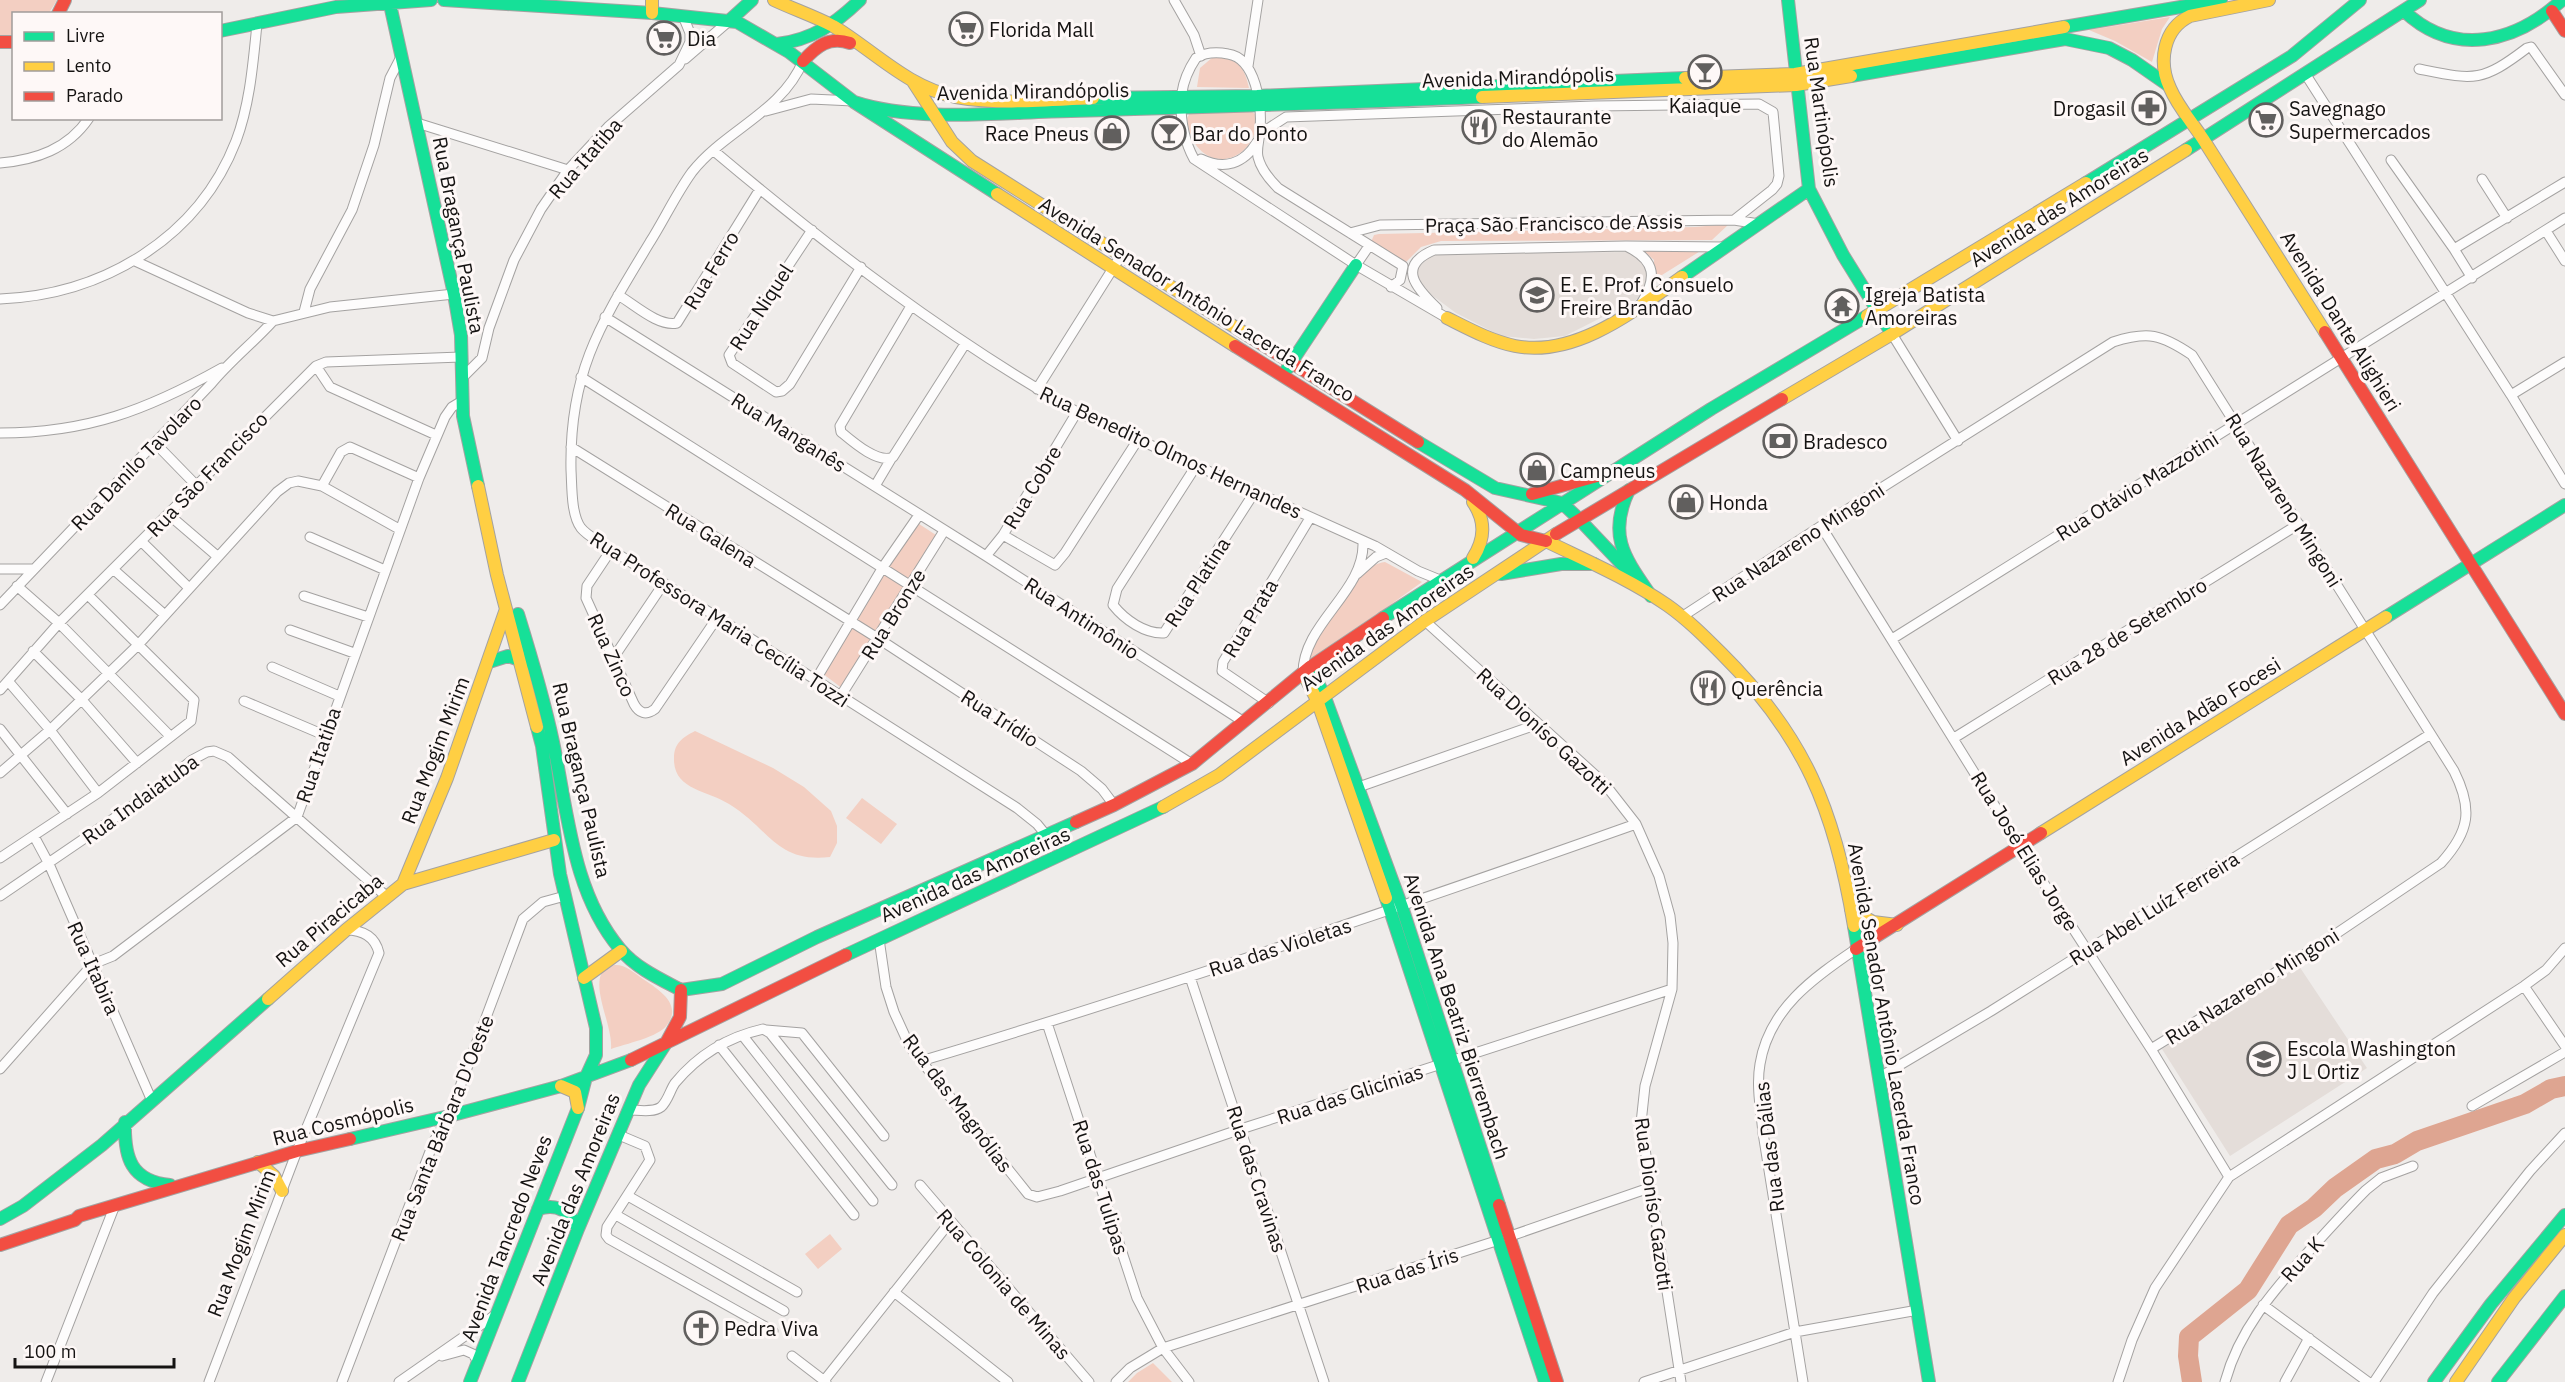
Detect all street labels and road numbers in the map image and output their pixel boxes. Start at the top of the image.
street label: Rua Martinópolis [1798,35,1846,189]
street label: Avenida Mirandópolis [1421,60,1615,94]
street label: Avenida Mirandópolis [936,76,1130,106]
street label: Rua Itatiba [542,111,628,204]
street label: Rua Bragança Paulista [427,134,491,336]
street label: Avenida das Amoreiras [1965,141,2153,273]
street label: Avenida Senador Antônio Lacerda Franco [1034,190,1360,408]
street label: Praça São Francisco de Assis [1425,207,1683,239]
street label: Rua Ferro [677,226,745,314]
street label: Avenida Dante Alighieri [2274,226,2408,416]
street label: Rua Niquel [723,259,799,355]
street label: Rua Benedito Olmos Hernandes [1036,379,1306,525]
street label: Rua Manganês [726,386,852,478]
street label: Rua Danilo Tavolaro [65,390,207,536]
street label: Rua São Francisco [140,406,274,542]
street label: Rua Nazareno Mingoni [2219,408,2349,592]
street label: Rua Otávio Mazzotini [2051,425,2223,547]
street label: Rua Cobre [996,440,1068,534]
street label: Rua Nazareno Mingoni [1707,476,1889,608]
street label: Rua Galena [660,496,762,574]
street label: Rua Professora Maria Cecília Tozzi [585,525,855,713]
street label: Rua Platina [1158,532,1236,632]
street label: Avenida das Amoreiras [1295,557,1479,697]
street label: Rua Bronze [854,563,932,665]
street label: Rua Antimônio [1019,571,1145,665]
street label: Rua 28 de Setembro [2042,571,2212,691]
street label: Rua Prata [1216,573,1284,662]
street label: Rua Zinco [582,609,642,701]
street label: Avenida Adão Focesi [2114,651,2286,771]
street label: Rua Dioníso Gazotti [1471,661,1617,801]
street label: Rua Mogim Mirim [394,672,476,828]
street label: Rua Bragança Paulista [546,679,618,881]
street label: Rua Irídio [956,683,1044,753]
street label: Rua Itatiba [289,703,347,806]
street label: Rua Indaiatuba [76,747,204,850]
street label: Rua José Elias Jorge [1965,766,2085,936]
street label: Avenida das Amoreiras [876,820,1074,928]
street label: Avenida Senador Antônio Lacerda Franco [1842,841,1932,1207]
street label: Rua Abel Luíz Ferreira [2064,845,2244,971]
street label: Rua Piracicaba [269,867,389,973]
street label: Avenida Ana Beatriz Bierrembach [1398,869,1516,1163]
street label: Rua das Violetas [1205,911,1355,983]
street label: Rua Itabira [61,917,127,1019]
street label: Rua Nazareno Mingoni [2160,921,2344,1051]
street label: Rua Santa Bárbara D'Oeste [384,1011,500,1245]
street label: Rua das Magnólias [897,1028,1019,1178]
street label: Rua das Glicínias [1273,1058,1427,1130]
street label: Rua das Dálias [1748,1080,1790,1214]
street label: Avenida das Amoreiras [524,1089,626,1289]
street label: Rua Cosmópolis [270,1090,416,1152]
street label: Rua das Cravinas [1221,1102,1293,1256]
street label: Rua das Tulipas [1066,1116,1136,1258]
street label: Rua Dioníso Gazotti [1628,1116,1680,1292]
street label: Avenida Tancredo Neves [454,1131,558,1345]
street label: Rua Mogim Mirim [200,1165,282,1321]
street label: Rua Colonia de Minas [931,1203,1077,1365]
street label: Rua K [2274,1230,2330,1287]
street label: Rua das Íris [1352,1241,1462,1299]

